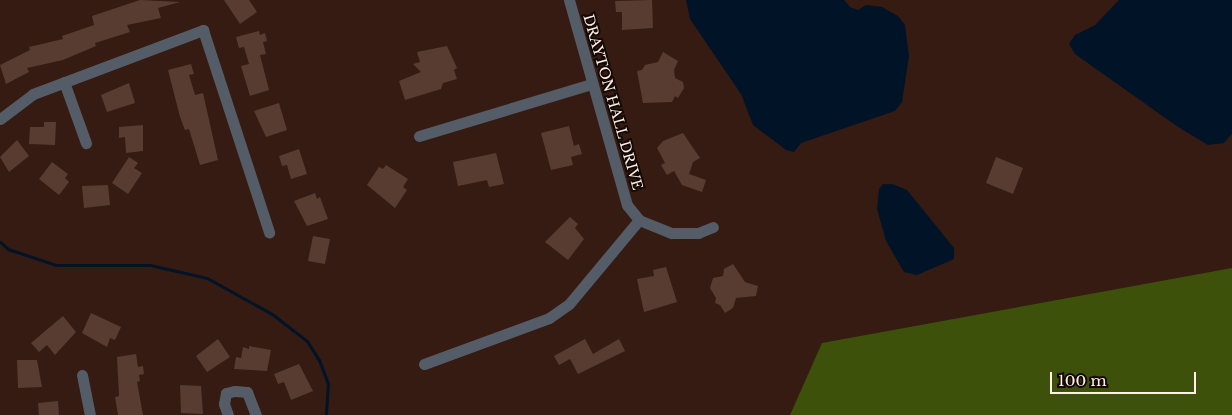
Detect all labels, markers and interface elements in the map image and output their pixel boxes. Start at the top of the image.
street label: DRAYTON HALL DRIVE [580,12,646,192]
scale bar [1052,362,1198,394]
text: 100 m [1058,371,1107,390]

